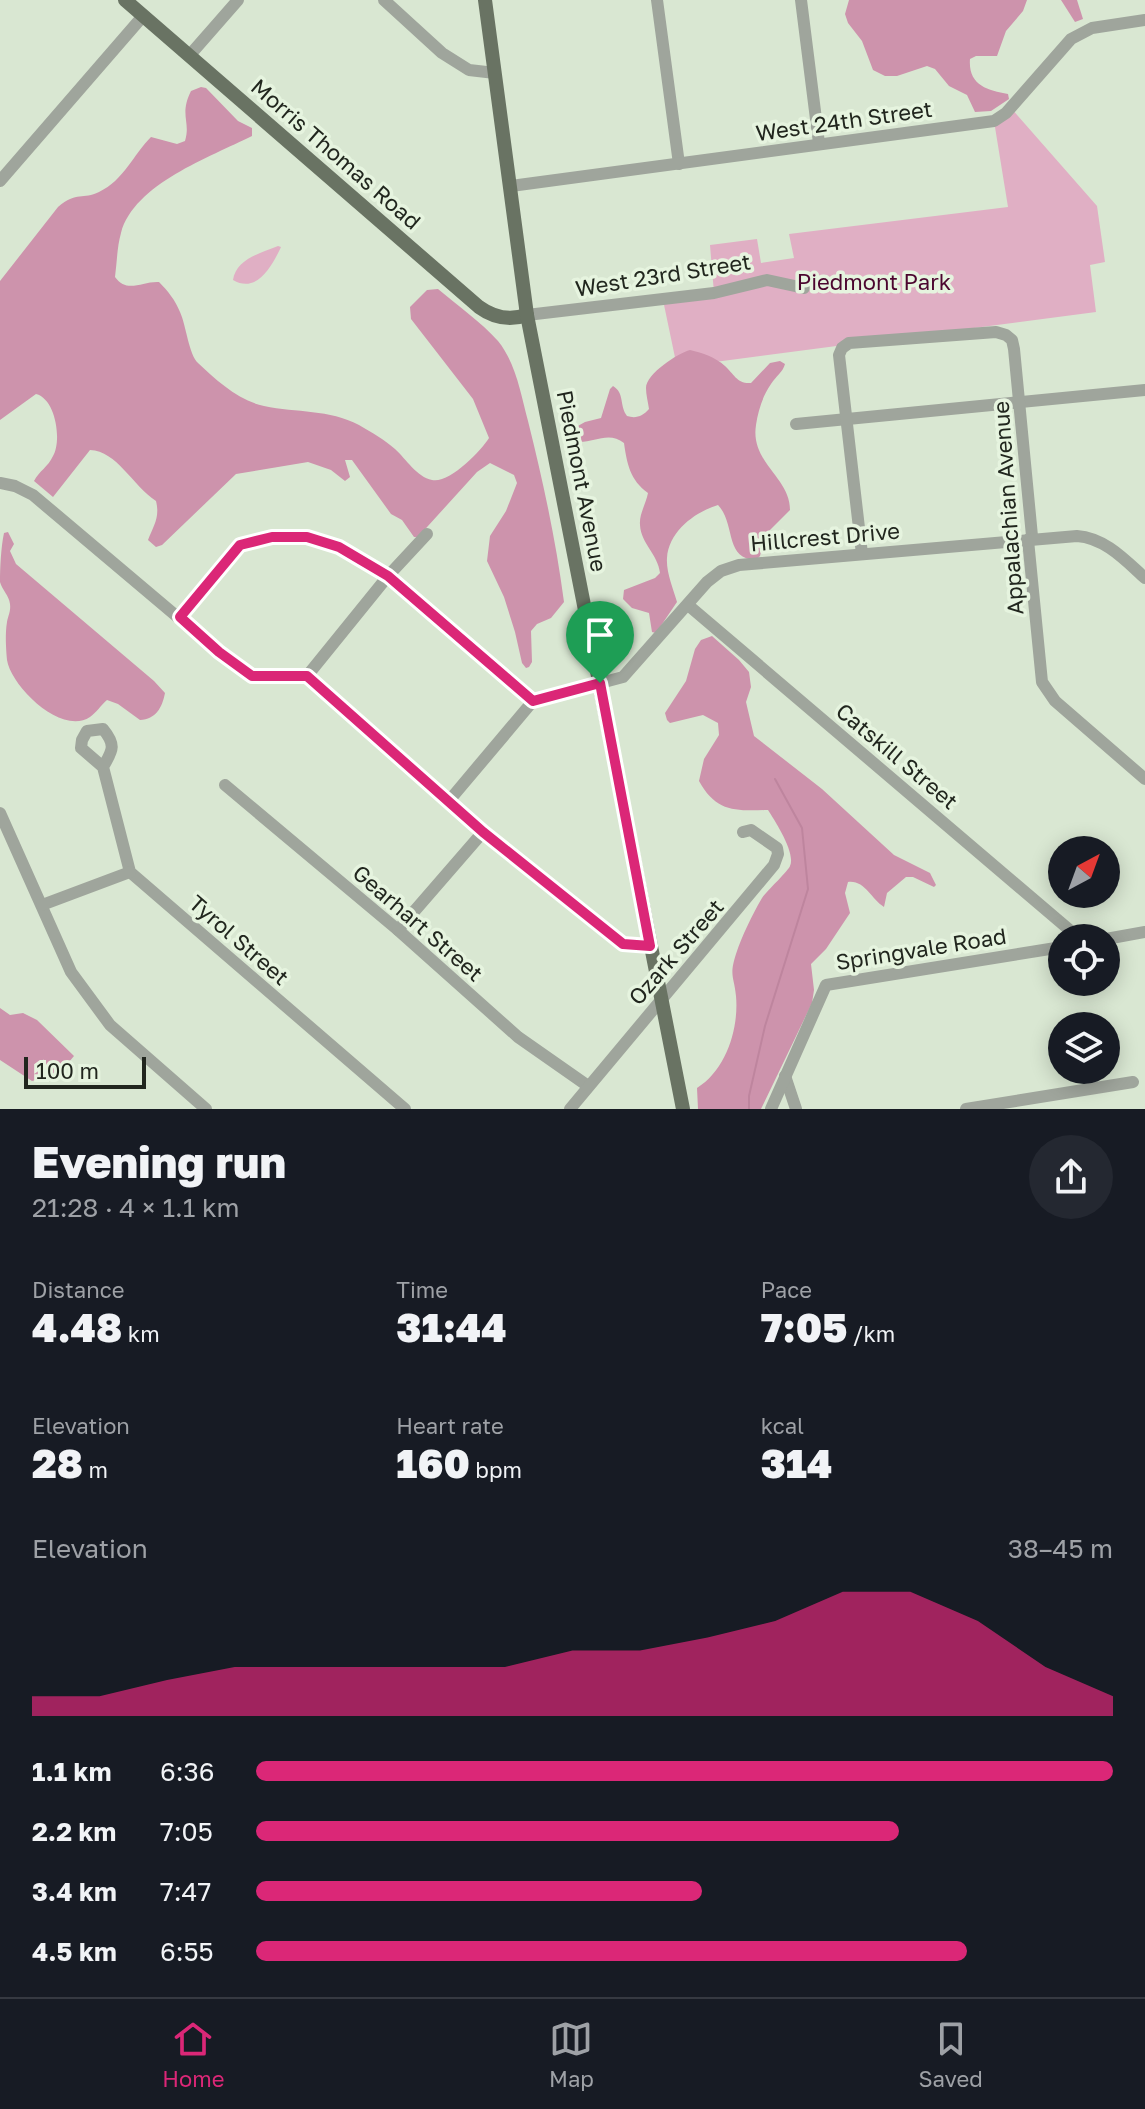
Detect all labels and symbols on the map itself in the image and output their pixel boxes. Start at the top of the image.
street label: Morris Thomas Road [246,73,427,235]
street label: West 24th Street [754,95,934,146]
street label: West 23rd Street [573,247,752,302]
park label: Piedmont Park [797,268,951,295]
street label: Piedmont Avenue [552,388,613,574]
street label: Appalachian Avenue [987,400,1028,616]
street label: Hillcrest Drive [749,517,901,556]
pin [566,601,634,683]
street label: Catskill Street [831,697,964,814]
north arrow [1048,836,1120,908]
street label: Gearhart Street [348,859,489,987]
street label: Tyrol Street [184,889,295,990]
street label: Ozark Street [622,893,729,1010]
street label: Springvale Road [834,922,1008,975]
scale bar [24,1053,146,1089]

